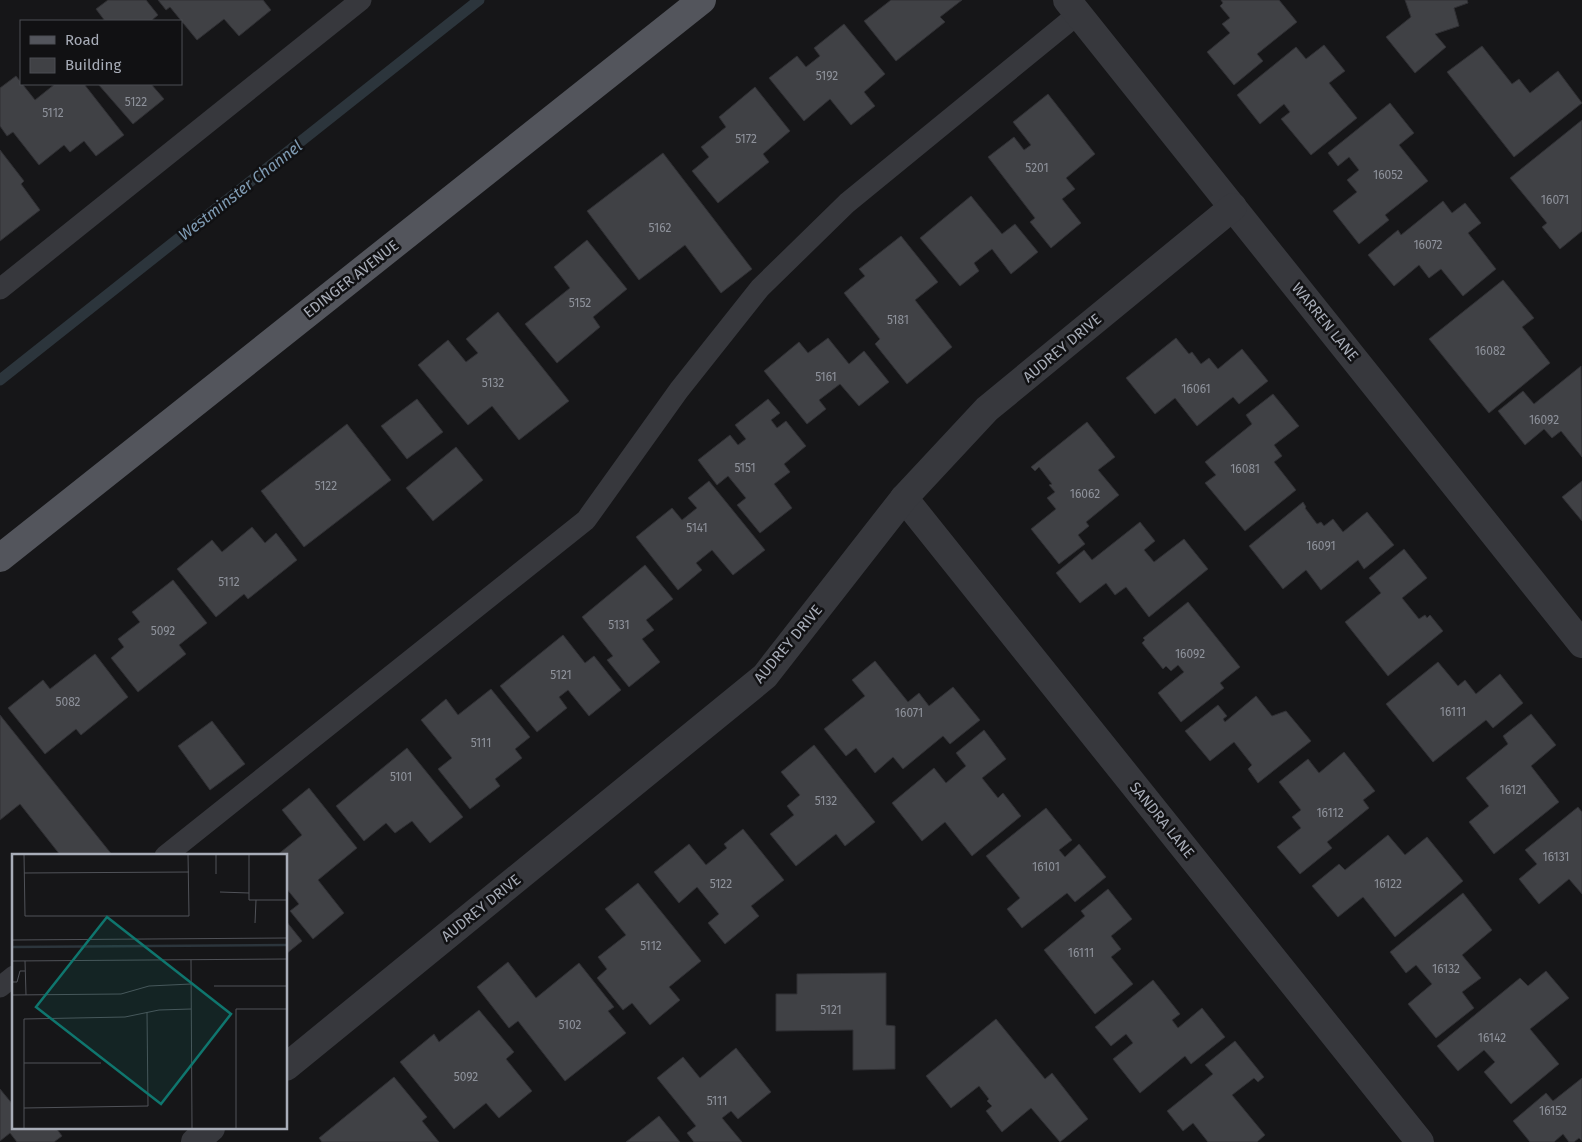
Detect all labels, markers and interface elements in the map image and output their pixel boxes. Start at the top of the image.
legend [20,20,182,85]
text: Road [65,31,100,49]
text: Building [65,56,121,74]
house number: 5192 [816,69,838,83]
house number: 5122 [125,95,147,109]
house number: 5112 [42,106,64,120]
house number: 5172 [735,132,757,146]
water label: Westminster Channel [175,136,306,244]
house number: 5201 [1025,161,1049,175]
house number: 16052 [1373,168,1403,182]
house number: 16071 [1541,193,1569,207]
house number: 5162 [649,221,671,235]
street label: EDINGER AVENUE [300,236,402,322]
house number: 16072 [1413,238,1443,252]
street label: WARREN LANE [1288,279,1362,365]
house number: 5152 [569,296,591,310]
street label: AUDREY DRIVE [1019,310,1105,386]
house number: 5181 [887,313,909,327]
house number: 16082 [1475,344,1505,358]
house number: 5161 [815,370,837,384]
house number: 5132 [482,376,504,390]
house number: 16061 [1181,382,1211,396]
house number: 16092 [1529,413,1559,427]
house number: 5151 [734,461,756,475]
house number: 16081 [1230,462,1260,476]
house number: 5122 [315,479,337,493]
house number: 16062 [1070,487,1100,501]
house number: 5141 [686,521,708,535]
house number: 16091 [1306,539,1336,553]
house number: 5112 [218,575,240,589]
street label: AUDREY DRIVE [750,601,826,687]
house number: 5131 [608,618,630,632]
house number: 5092 [151,624,175,638]
house number: 16092 [1175,647,1205,661]
house number: 5121 [550,668,572,682]
house number: 5082 [55,695,81,709]
house number: 16111 [1440,705,1466,719]
house number: 16071 [895,706,923,720]
house number: 5111 [471,736,491,750]
house number: 5101 [390,770,412,784]
street label: SANDRA LANE [1126,778,1198,862]
house number: 16121 [1499,783,1527,797]
house number: 5132 [815,794,837,808]
house number: 16112 [1316,806,1344,820]
house number: 16131 [1542,850,1570,864]
inset map [12,854,288,1130]
house number: 16101 [1032,860,1060,874]
street label: AUDREY DRIVE [438,871,524,945]
house number: 5122 [710,877,732,891]
house number: 16122 [1374,877,1402,891]
house number: 5112 [640,939,662,953]
house number: 16111 [1068,946,1094,960]
house number: 16132 [1432,962,1460,976]
house number: 5121 [820,1003,842,1017]
house number: 5102 [558,1018,582,1032]
house number: 16142 [1478,1031,1506,1045]
house number: 5092 [454,1070,478,1084]
house number: 5111 [707,1094,727,1108]
house number: 16152 [1539,1104,1567,1118]

